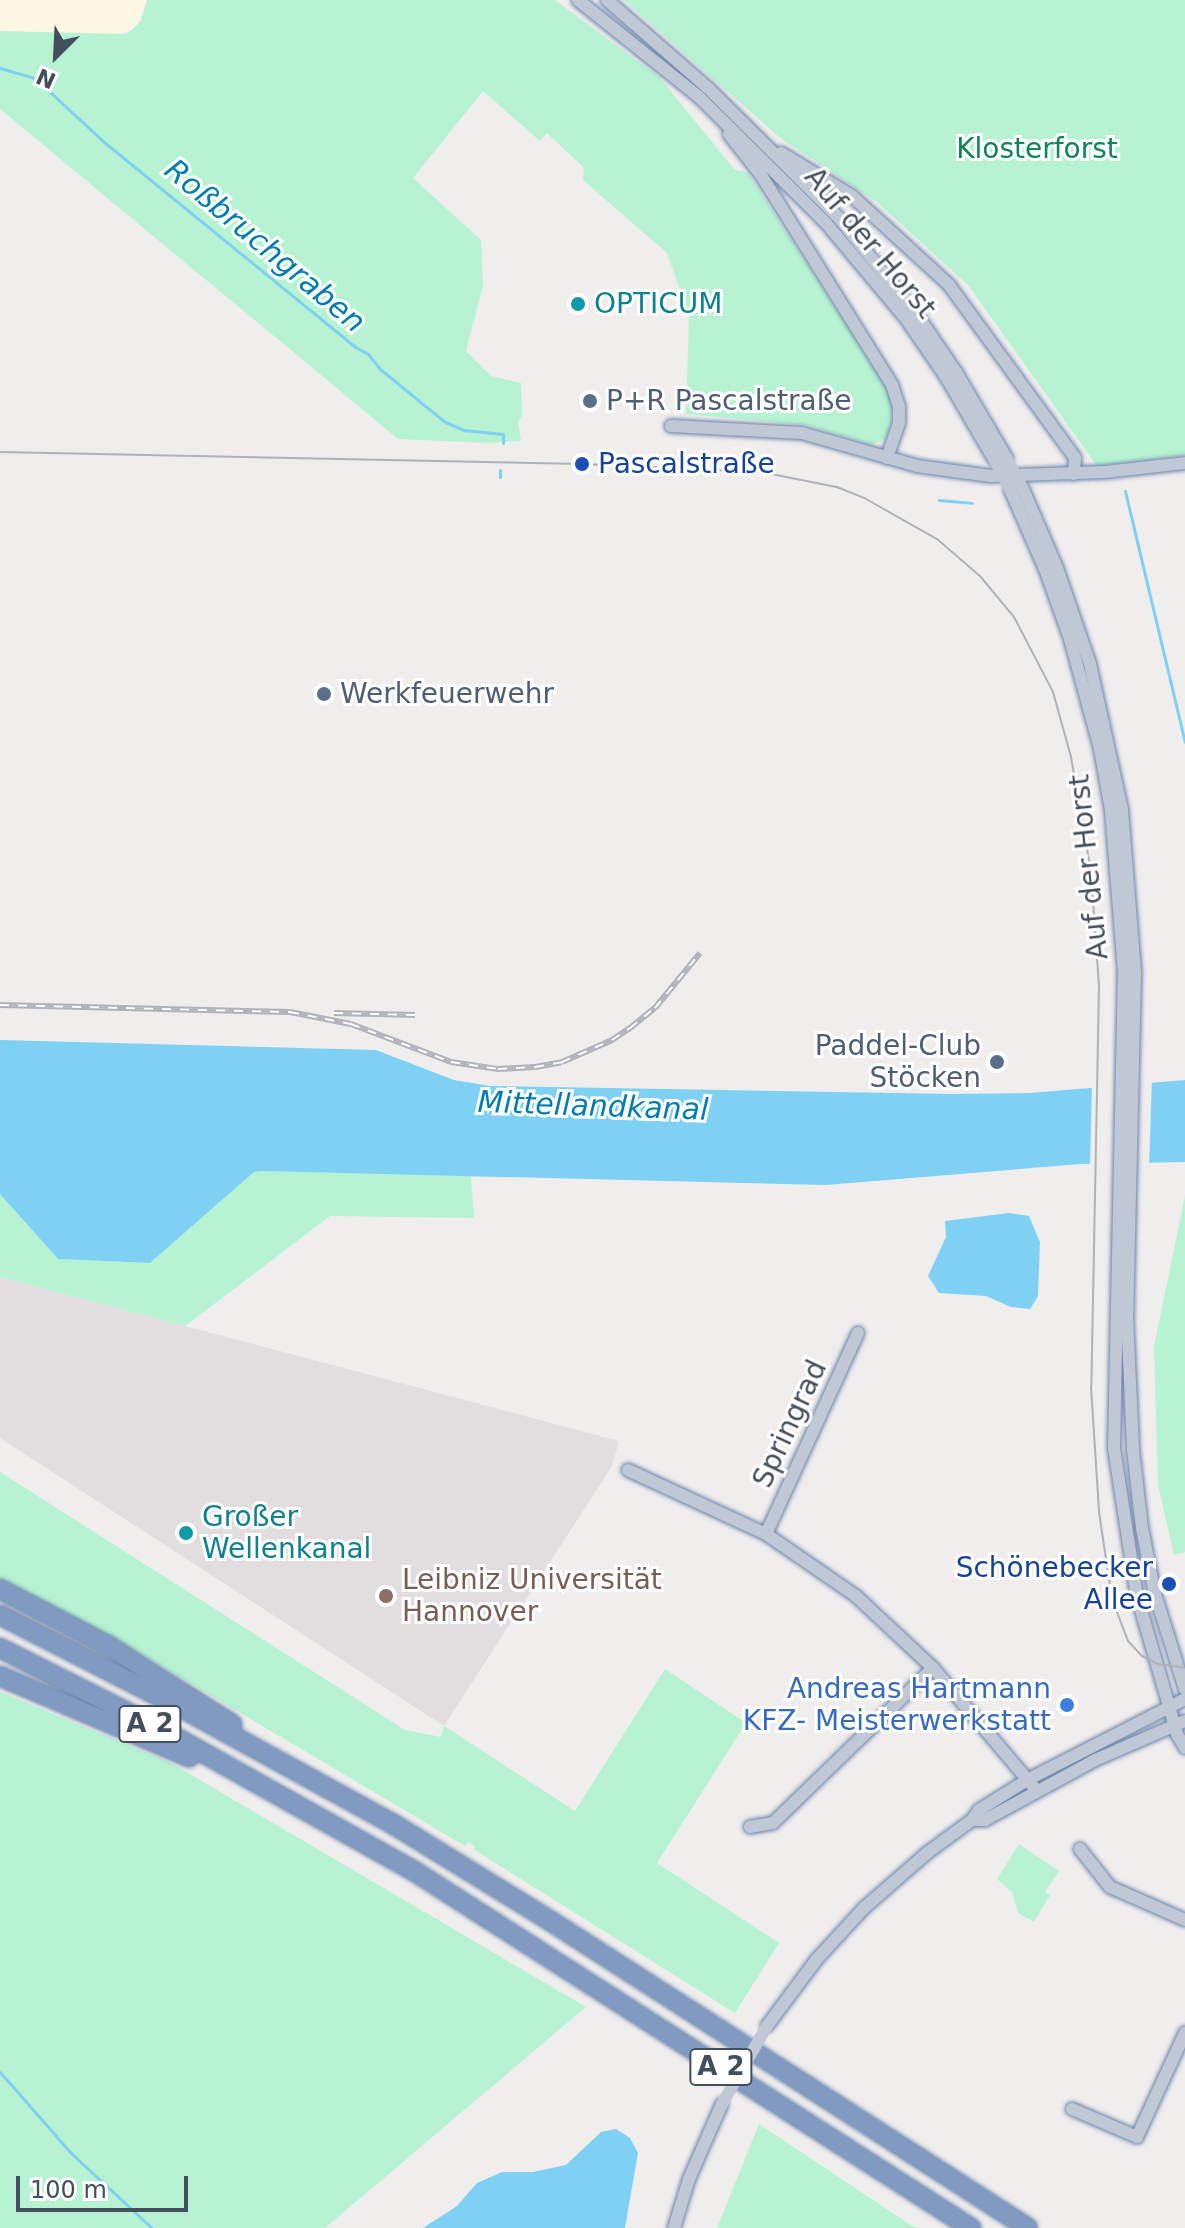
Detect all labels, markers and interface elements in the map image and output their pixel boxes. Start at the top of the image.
north arrow [16,16,96,96]
text: N [33,63,60,94]
park label: Klosterforst [956,132,1118,166]
water label: Roßbruchgraben [158,152,372,340]
street label: Auf der Horst [797,161,943,325]
place label: OPTICUM [594,287,722,321]
marker: OPTICUM [569,295,587,313]
place label: P+R Pascalstraße [606,384,852,418]
marker: P+R Pascalstraße [581,392,599,410]
place label: Pascalstraße [598,447,775,481]
marker: Pascalstraße [573,455,591,473]
place label: Werkfeuerwehr [340,677,554,711]
marker: Werkfeuerwehr [315,685,333,703]
street label: Auf der Horst [1063,773,1115,961]
place label: Paddel-Club Stöcken [815,1029,981,1095]
marker: Paddel-Club Stöcken [988,1053,1006,1071]
water label: Mittellandkanal [477,1084,709,1128]
street label: Springrad [746,1355,834,1493]
place label: Großer Wellenkanal [202,1500,371,1566]
marker: Großer Wellenkanal [177,1524,195,1542]
place label: Schönebecker Allee [956,1551,1153,1617]
place label: Leibniz Universität Hannover [402,1563,662,1629]
marker: Schönebecker Allee [1160,1575,1178,1593]
marker: Leibniz Universität Hannover [377,1587,395,1605]
place label: Andreas Hartmann KFZ- Meisterwerkstatt [743,1672,1051,1738]
marker: Andreas Hartmann KFZ- Meisterwerkstatt [1058,1696,1076,1714]
road number: A 2 [118,1702,182,1746]
road number: A 2 [689,2045,753,2089]
scale bar [20,2160,192,2210]
text: 100 m [30,2176,107,2204]

